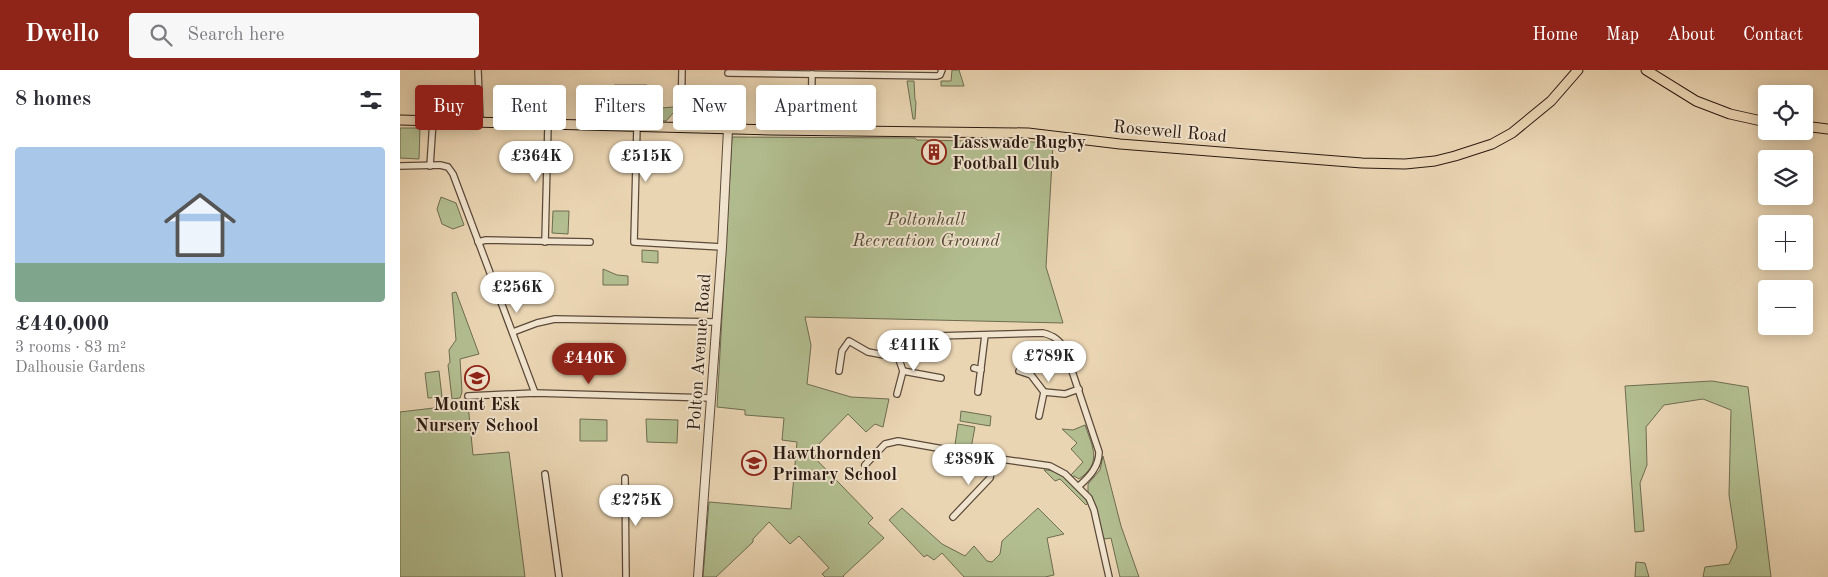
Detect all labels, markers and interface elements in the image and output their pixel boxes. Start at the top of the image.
search box [129,13,479,58]
icon: search [147,21,175,49]
text: Dwello [25,23,99,47]
text: Search here [187,26,285,45]
text: Home [1532,26,1578,44]
text: Map [1606,26,1639,44]
text: About [1667,26,1715,44]
text: Contact [1743,26,1803,44]
chip: Buy [415,85,483,130]
chip: Rent [493,85,566,130]
chip: Filters [576,85,663,130]
chip: New [673,85,746,130]
chip: Apartment [756,85,876,130]
map controls [1758,85,1813,335]
button: locate [1758,85,1813,140]
icon: filters [357,86,385,114]
text: 8 homes [15,89,91,110]
street label: Rosewell Road [1112,118,1228,146]
place label: Lasswade Rugby Football Club [952,134,1086,173]
building icon: Lasswade Rugby Football Club [921,139,947,165]
pin: £364K [501,140,571,183]
pin: £515K [611,140,681,183]
text: £364K [510,149,562,165]
text: £515K [620,149,672,165]
button: layers [1758,150,1813,205]
icon: home [155,180,245,270]
park label: Poltonhall Recreation Ground [851,211,1000,250]
button: + [1758,215,1813,270]
pin: £256K [482,272,552,314]
street label: Polton Avenue Road [686,273,714,431]
text: £256K [491,280,543,296]
button: − [1758,280,1813,335]
text: £440,000 [15,314,109,335]
pin: £411K [879,330,949,372]
text: £411K [888,338,940,354]
text: 3 rooms · 83 m² [15,340,126,356]
pin: £789K [1014,340,1084,383]
pin: £440K [554,342,624,385]
text: £789K [1023,349,1075,365]
text: £440K [563,351,615,367]
text: Dalhousie Gardens [15,360,145,376]
school or university icon: Mount Esk Nursery School [464,365,490,391]
place label: Mount Esk Nursery School [415,396,539,435]
pin: £389K [934,444,1004,486]
place label: Hawthornden Primary School [772,445,897,484]
school or university icon: Hawthornden Primary School [741,450,767,476]
text: £389K [943,452,995,468]
pin: £275K [601,484,671,527]
text: £275K [610,493,662,509]

